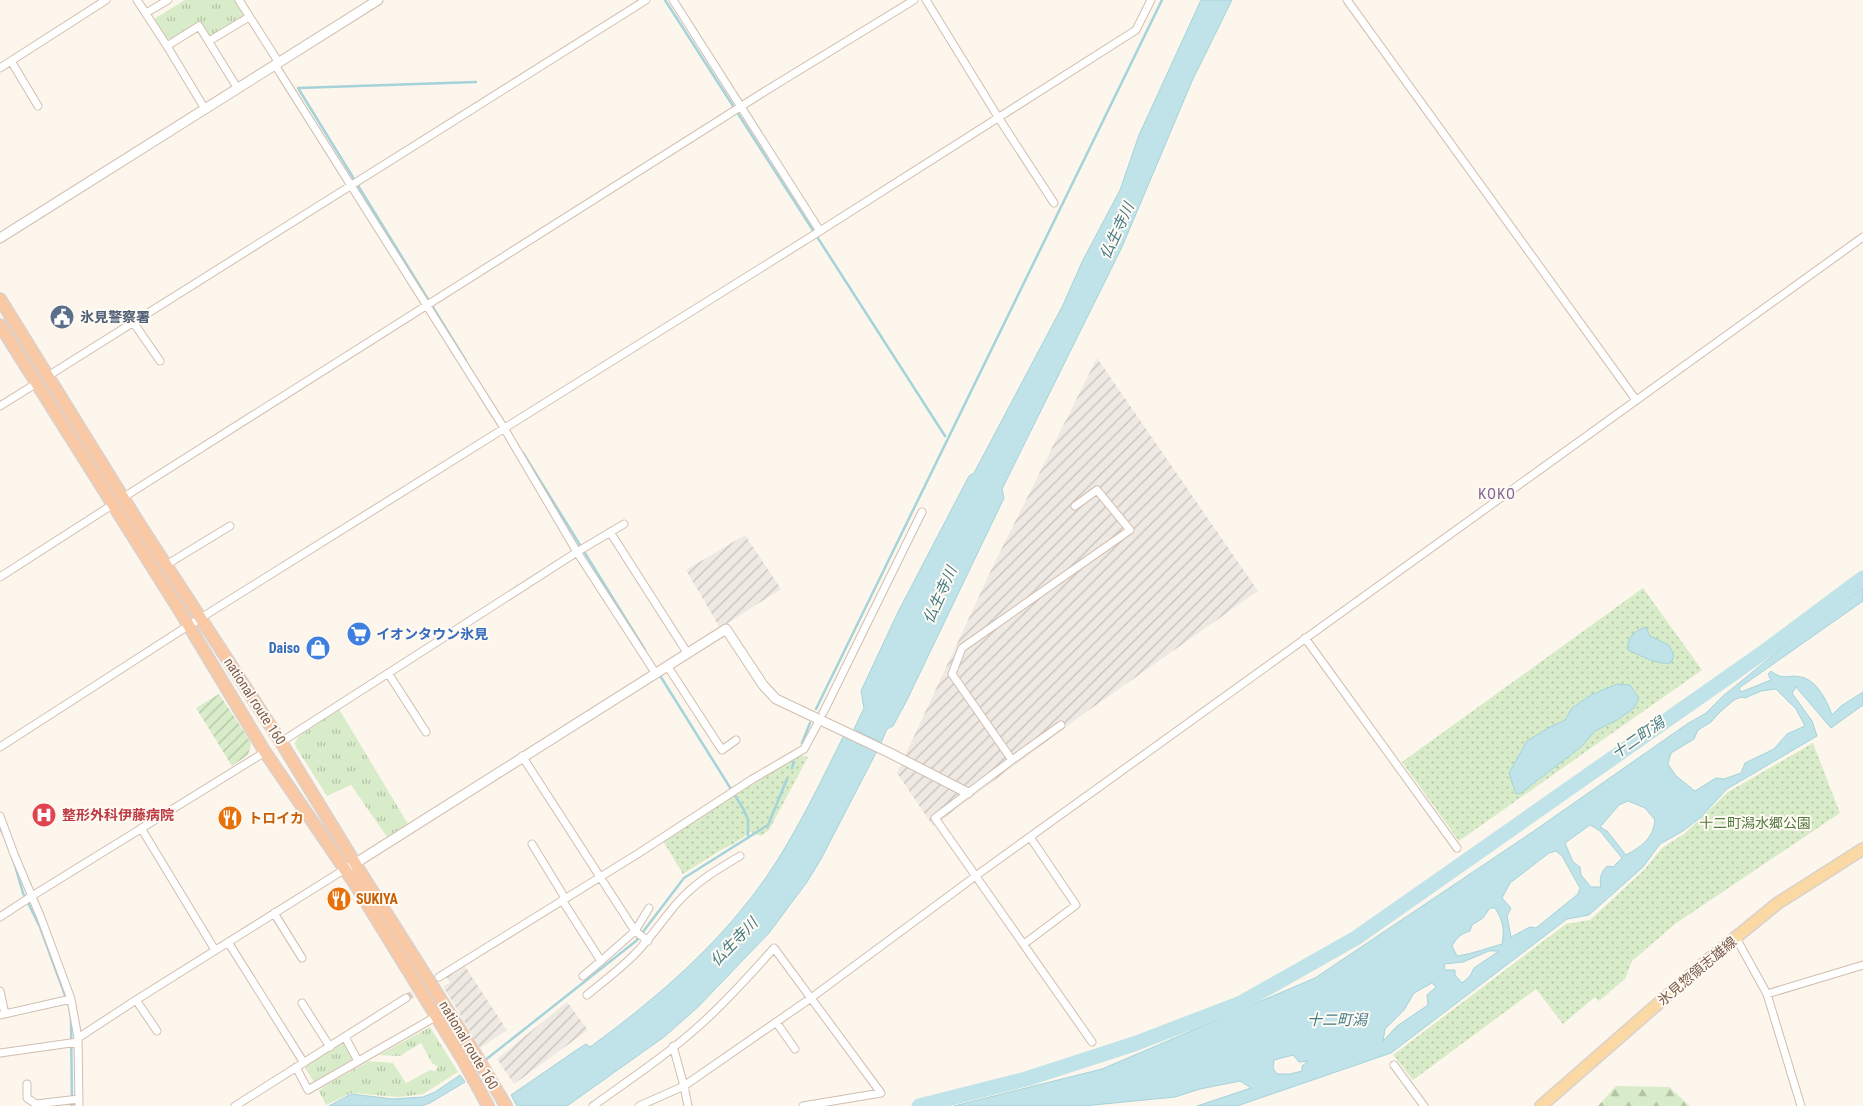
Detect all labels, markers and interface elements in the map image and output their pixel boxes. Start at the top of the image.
water label: 仏生寺川 [1096,198,1139,262]
public building icon: 氷見警察署 [49,304,75,330]
place label: 氷見警察署 [80,309,150,325]
district label: KOKO [1478,485,1516,503]
water label: 仏生寺川 [920,562,961,626]
supermarket icon: イオンタウン氷見 [346,621,372,647]
place label: イオンタウン氷見 [376,626,488,642]
shop icon: Daiso [305,635,331,661]
place label: Daiso [269,640,300,656]
street label: national route 160 [221,655,289,748]
water label: 十二町潟 [1608,712,1669,763]
hospital icon: 整形外科伊藤病院 [31,802,57,828]
restaurant icon: トロイカ [217,805,243,831]
place label: 整形外科伊藤病院 [62,807,174,823]
place label: トロイカ [248,810,304,826]
park label: 十二町潟水郷公園 [1699,815,1811,831]
restaurant icon: SUKIYA [326,886,352,912]
place label: SUKIYA [356,891,398,907]
water label: 仏生寺川 [707,913,763,970]
street label: 氷見惣領志雄線 [1654,933,1740,1009]
street label: national route 160 [436,998,502,1092]
water label: 十二町潟 [1307,1011,1369,1029]

